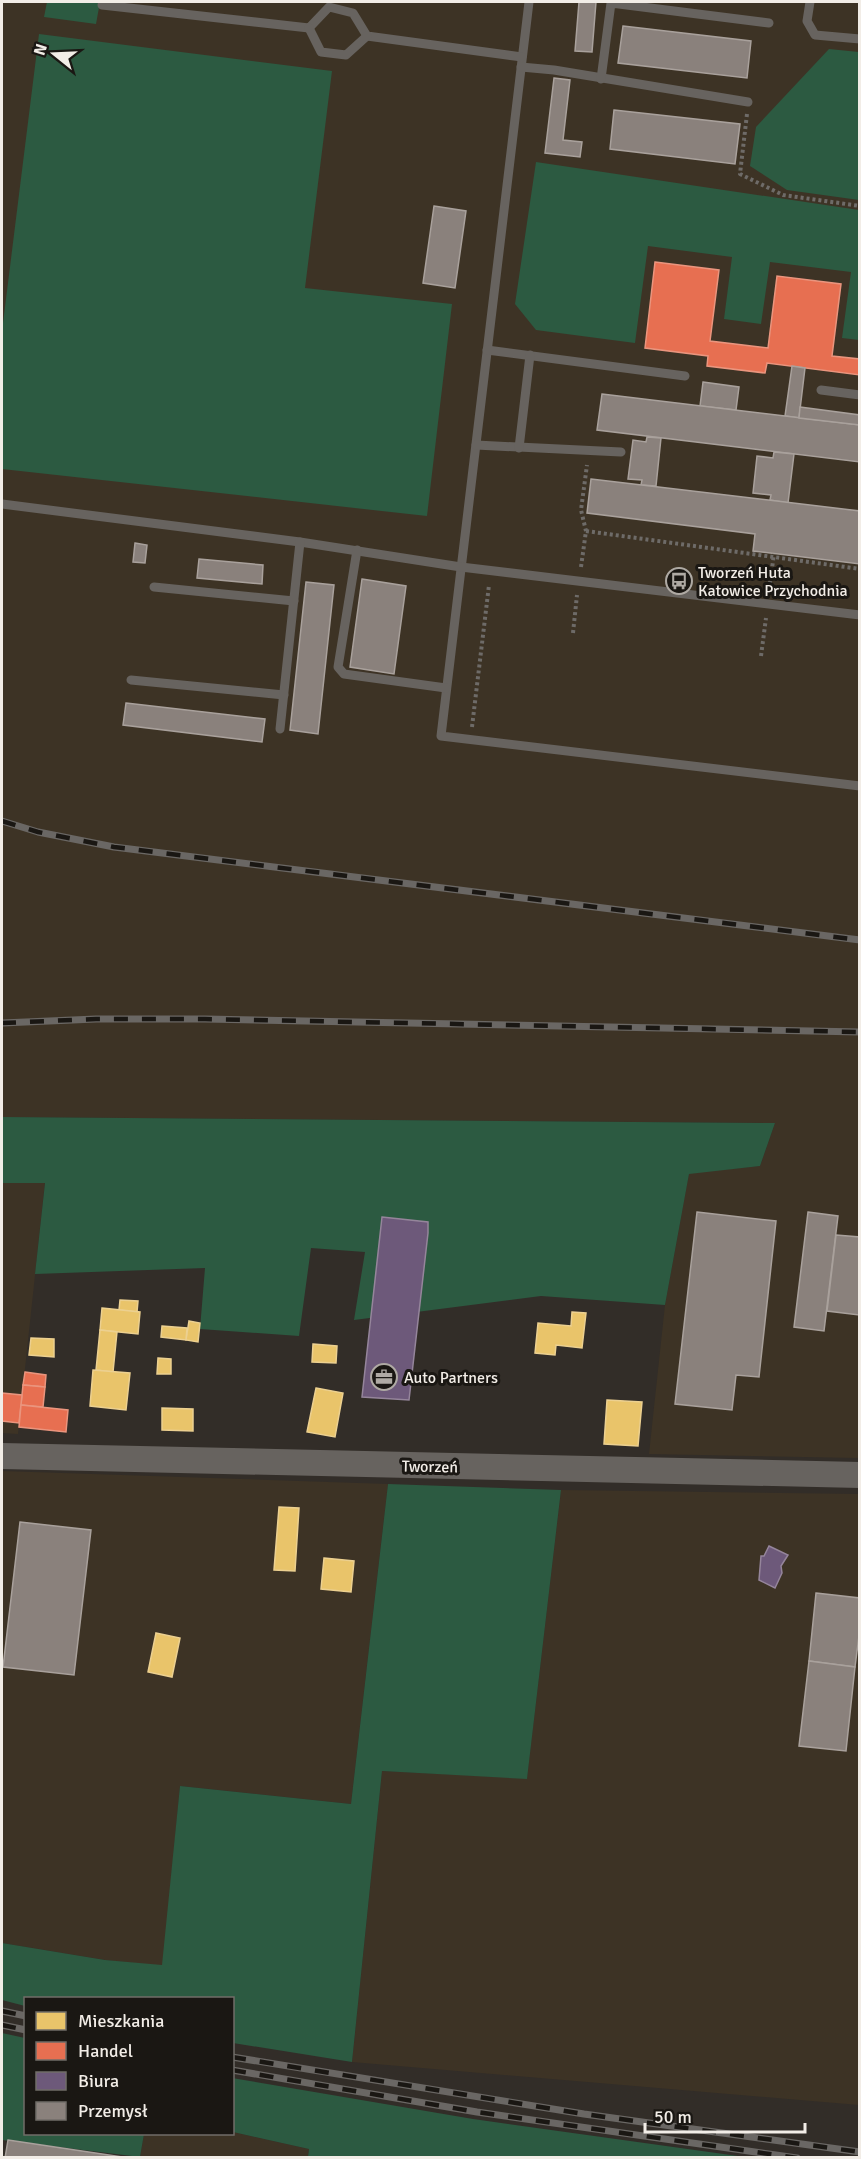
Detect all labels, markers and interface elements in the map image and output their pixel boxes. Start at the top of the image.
north arrow [24,24,84,84]
text: N [29,41,52,58]
place label: Tworzeń Huta Katowice Przychodnia [698,563,848,601]
bus stop icon: Tworzeń Huta Katowice Przychodnia [664,566,694,596]
office icon: Auto Partners [369,1362,399,1392]
place label: Auto Partners [404,1368,498,1388]
street label: Tworzeń [402,1457,458,1477]
legend [24,1997,234,2135]
text: Mieszkania [78,2010,164,2032]
text: Handel [78,2040,133,2062]
text: Biura [78,2070,119,2092]
scale bar [645,2096,806,2134]
text: Przemysł [78,2100,148,2122]
text: 50 m [654,2106,692,2128]

